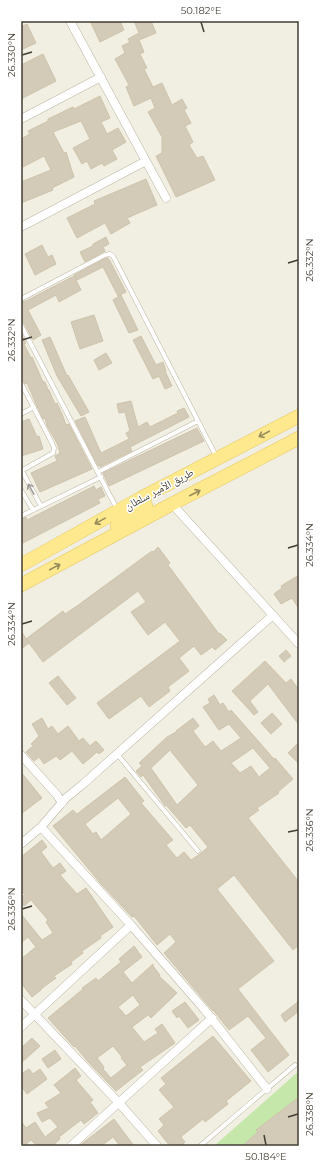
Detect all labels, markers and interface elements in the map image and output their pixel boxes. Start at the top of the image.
text: 50.182°E [181,4,222,17]
text: 26.330°N [5,33,18,77]
text: 26.332°N [303,238,316,282]
text: 26.332°N [5,318,18,362]
one-way arrow [259,430,271,438]
street label: طريق الأمير سلطان [122,465,196,513]
one-way arrow [27,483,35,495]
one-way arrow [189,488,201,496]
one-way arrow [94,517,106,525]
text: 26.334°N [303,523,316,567]
one-way arrow [49,563,61,570]
text: 26.334°N [5,602,18,646]
text: 26.336°N [303,808,316,852]
text: 26.336°N [5,887,18,931]
text: 26.338°N [303,1092,316,1136]
text: 50.184°E [245,1150,287,1163]

